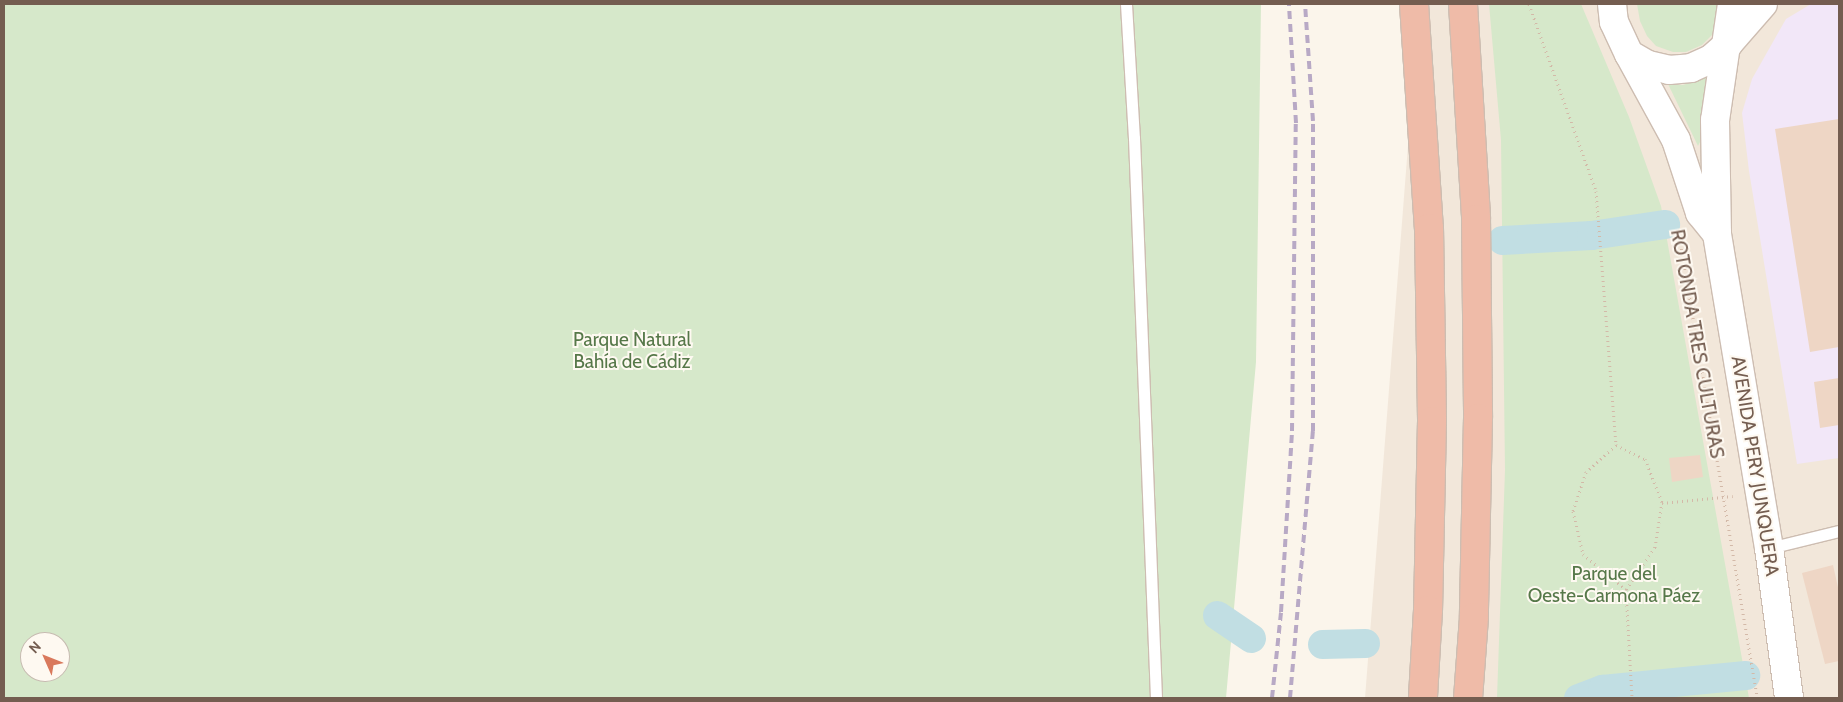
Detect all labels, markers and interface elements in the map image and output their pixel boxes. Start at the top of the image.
street label: ROTONDA TRES CULTURAS [1666,228,1728,460]
park label: Parque Natural Bahía de Cádiz [573,329,691,373]
street label: AVENIDA PERY JUNQUERA [1726,354,1784,578]
park label: Parque del Oeste-Carmona Páez [1528,563,1700,607]
north arrow [20,632,70,682]
text: N [25,637,45,657]

